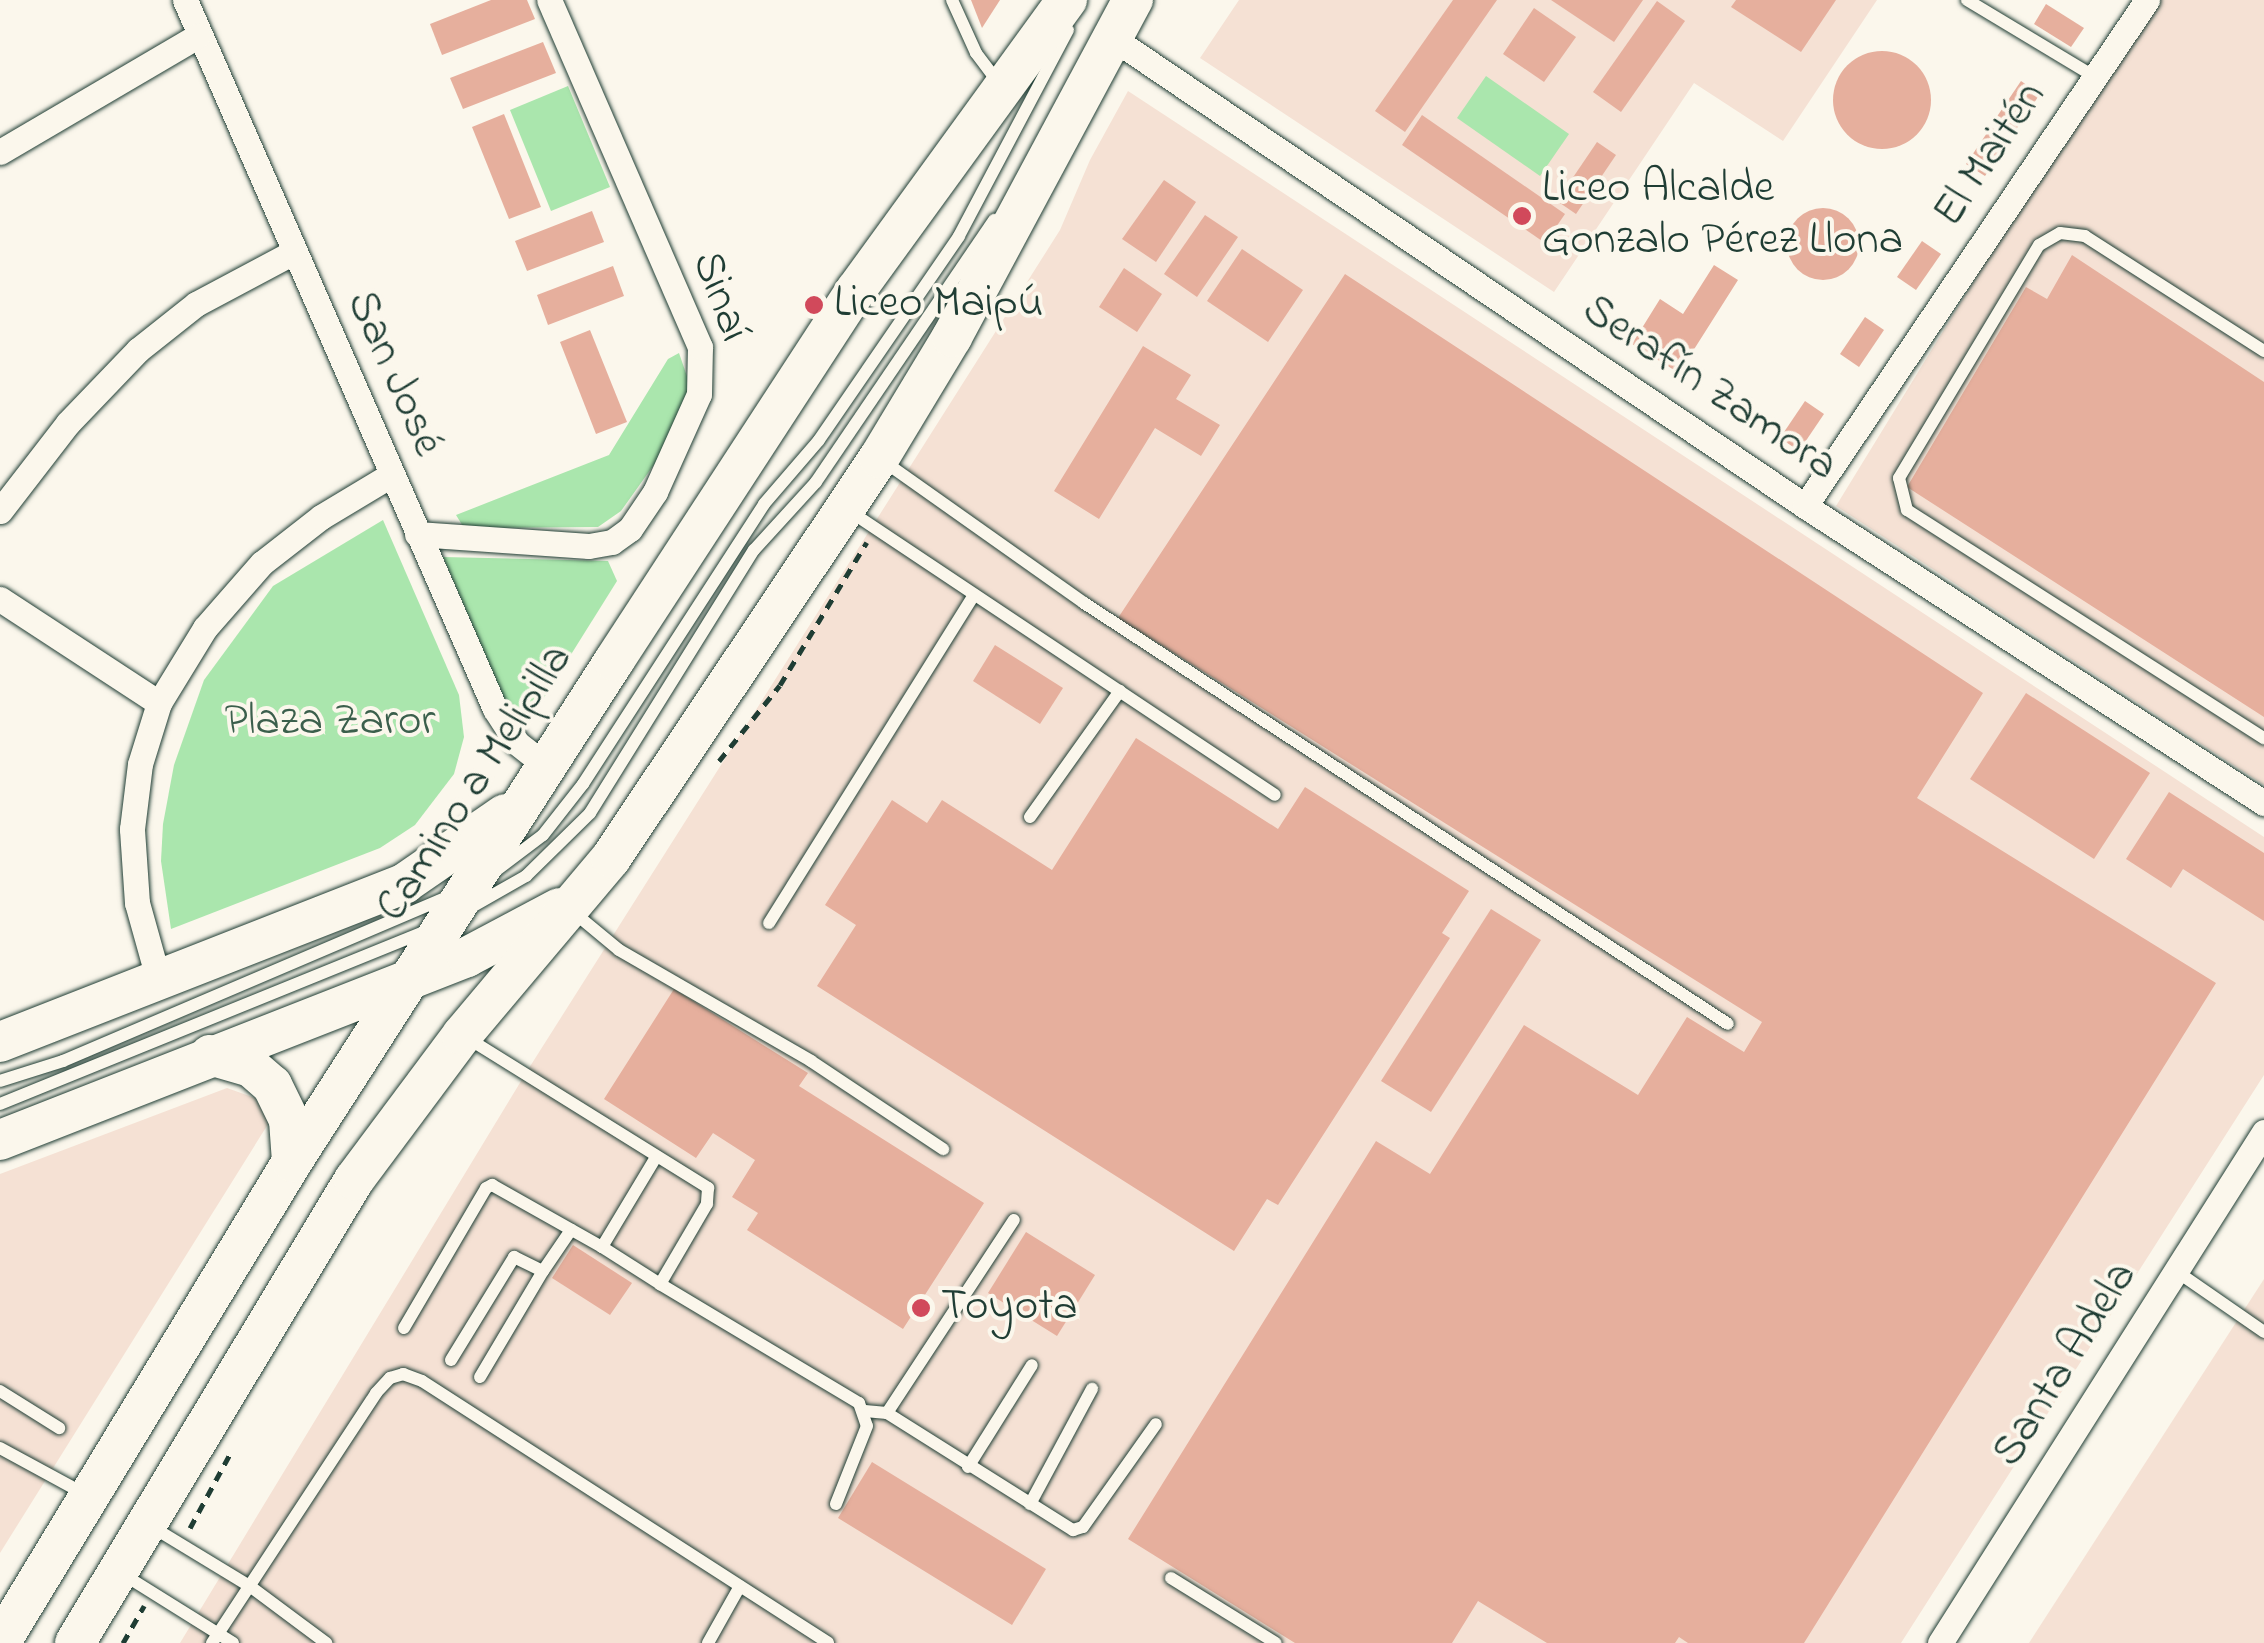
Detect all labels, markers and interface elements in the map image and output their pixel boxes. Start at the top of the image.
street label: El Maitén [1923,72,2059,238]
place label: Liceo Alcalde Gonzalo Pérez Llona [1542,163,1903,269]
marker: Liceo Alcalde Gonzalo Pérez Llona [1511,205,1533,227]
street label: Sinaí [678,245,760,349]
place label: Liceo Maipú [834,278,1043,332]
street label: San José [333,283,453,465]
street label: Serafín Zamora [1571,284,1847,494]
marker: Liceo Maipú [803,294,825,316]
street label: Camino a Melipilla [366,635,586,933]
park label: Plaza Zaror [225,696,435,750]
street label: Santa Adela [1982,1253,2150,1477]
place label: Toyota [941,1281,1078,1335]
marker: Toyota [910,1297,932,1319]

